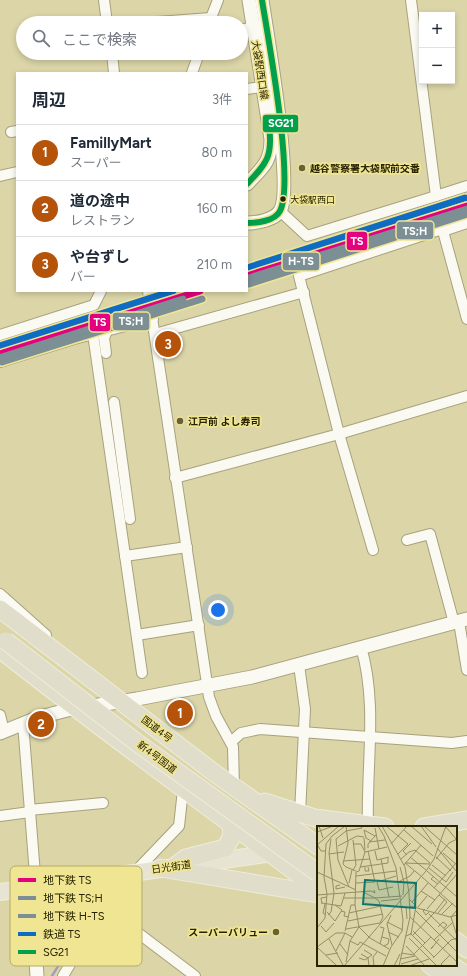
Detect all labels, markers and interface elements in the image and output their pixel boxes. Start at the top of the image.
map controls [419,12,455,84]
button: + [419,12,455,48]
search box [16,16,248,60]
icon: search [30,27,52,49]
text: ここで検索 [62,31,137,49]
street label: 大袋駅西口線 [249,39,271,101]
button: − [419,48,455,84]
text: 周辺 [32,90,66,110]
text: 3件 [212,92,232,107]
line badge: SG21 [262,114,299,133]
text: SG21 [268,117,294,130]
text: FamillyMart [70,134,152,152]
text: 1 [42,145,48,160]
text: 80 m [201,145,232,160]
text: スーパー [70,155,122,170]
place label: 越谷警察署大袋駅前交番 [310,162,420,175]
marker: 越谷警察署大袋駅前交番 [297,163,307,173]
text: 道の途中 [70,192,130,210]
marker: 大袋駅西口 [278,194,288,204]
place label: 大袋駅西口 [290,194,335,205]
text: 2 [41,201,49,216]
text: 160 m [197,201,232,216]
text: レストラン [70,213,135,228]
line badge: TS;H [396,221,434,240]
text: TS;H [403,225,427,238]
line badge: TS [346,231,368,251]
text: TS [350,235,364,248]
text: や台ずし [70,248,130,266]
line badge: H-TS [282,252,320,271]
text: H-TS [288,255,314,268]
text: 3 [41,257,49,272]
text: 210 m [197,257,232,272]
text: バー [70,269,96,284]
line badge: TS;H [112,312,150,331]
line badge: TS [89,313,111,332]
text: TS;H [119,315,143,328]
text: TS [93,316,107,329]
pin: 3 [155,329,181,359]
place label: 江戸前 よし寿司 [188,415,260,428]
marker: 江戸前 よし寿司 [175,416,185,426]
your location [208,600,228,620]
pin: 1 [167,698,193,728]
pin: 2 [28,709,54,739]
street label: 国道4号 [139,713,175,745]
street label: 新4号国道 [135,738,179,776]
inset map [317,826,457,966]
street label: 日光街道 [150,858,192,876]
legend [10,866,142,966]
text: 地下鉄 TS [43,874,92,887]
text: 地下鉄 TS;H [43,892,103,905]
text: 地下鉄 H-TS [43,910,105,923]
place label: スーパーバリュー [188,926,268,939]
marker: スーパーバリュー [271,927,281,937]
text: 鉄道 TS [43,928,81,941]
text: SG21 [43,946,69,959]

